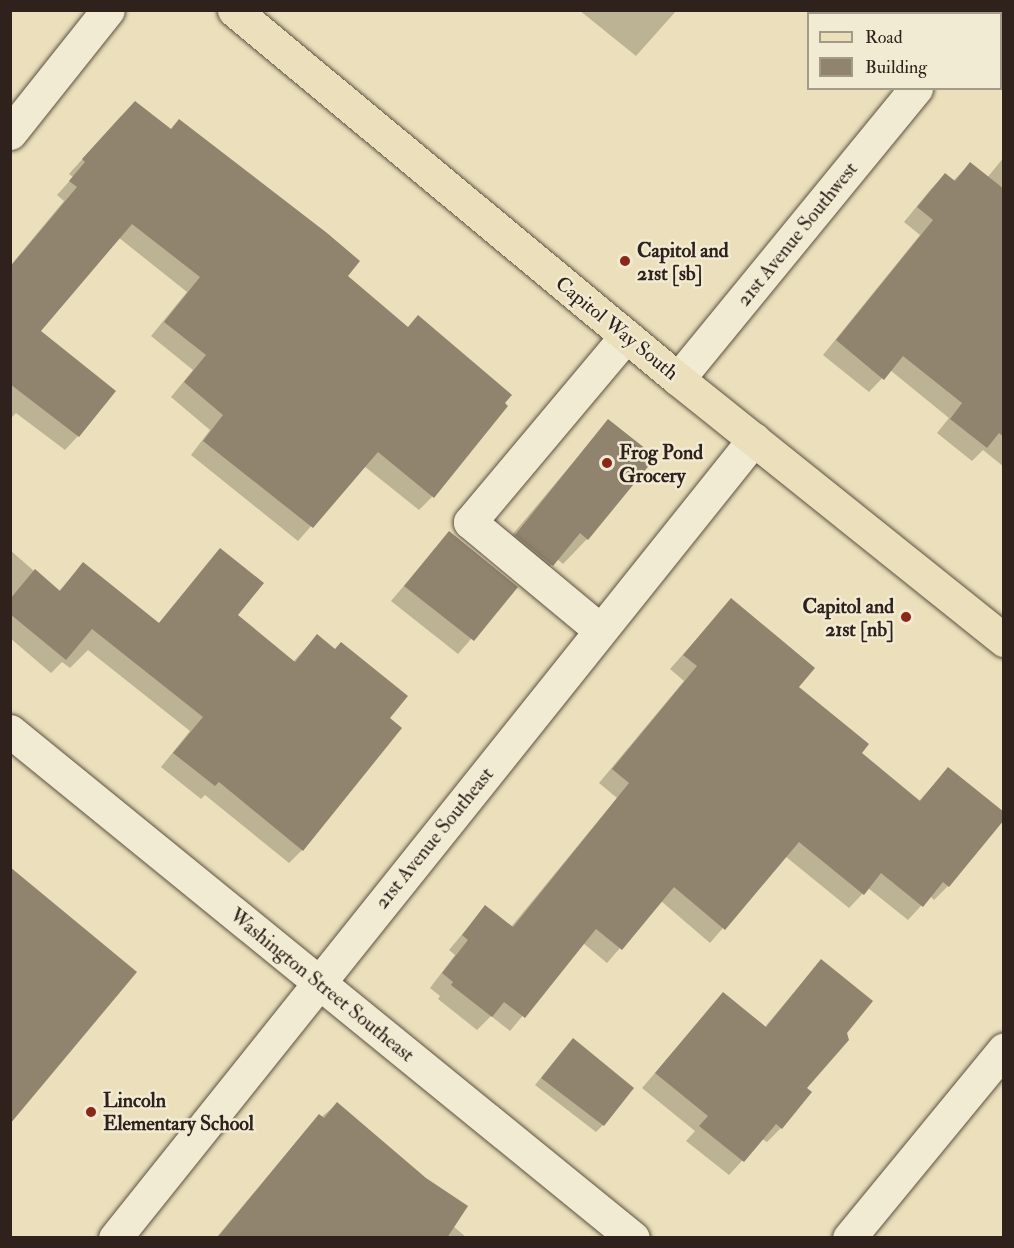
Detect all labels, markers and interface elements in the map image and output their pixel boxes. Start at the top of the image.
legend [807,12,1002,90]
text: Road [865,26,903,49]
text: Building [865,56,927,79]
street label: 21st Avenue Southwest [731,157,863,311]
place label: Capitol and 21st [sb] [637,238,729,285]
marker: Capitol and 21st [sb] [618,254,632,268]
street label: Capitol Way South [551,271,683,385]
place label: Frog Pond Grocery [619,440,703,487]
marker: Frog Pond Grocery [600,456,614,470]
place label: Capitol and 21st [nb] [802,594,894,641]
marker: Capitol and 21st [nb] [899,610,913,624]
street label: 21st Avenue Southeast [370,763,498,913]
street label: Washington Street Southeast [225,903,419,1067]
place label: Lincoln Elementary School [103,1088,254,1135]
marker: Lincoln Elementary School [84,1105,98,1119]

